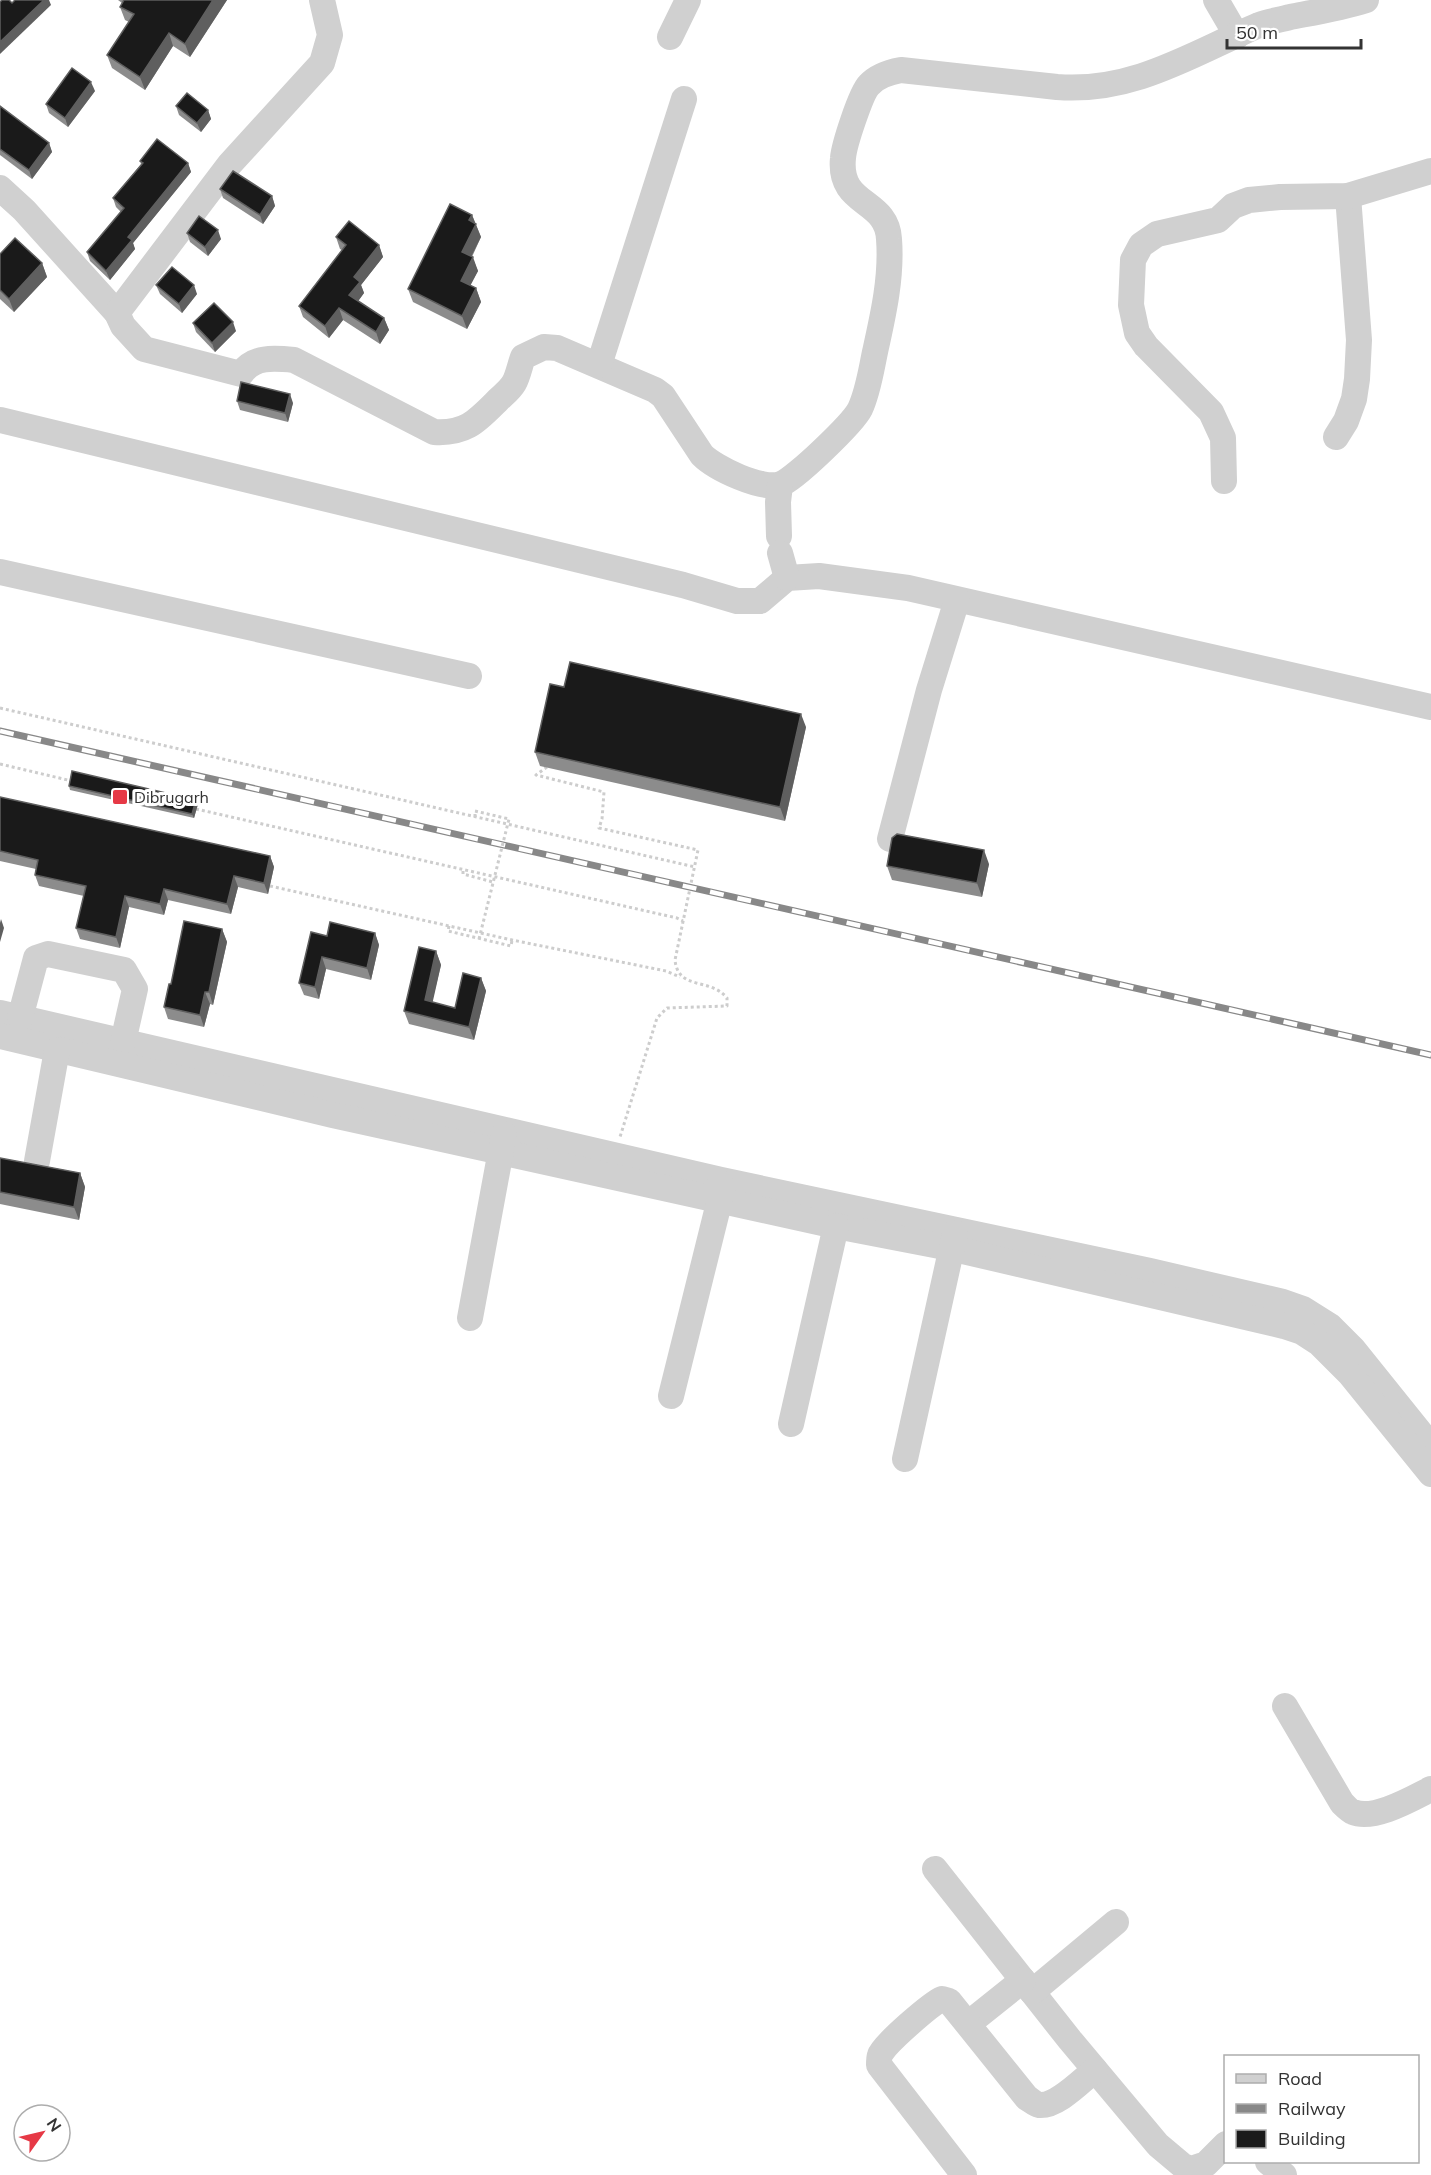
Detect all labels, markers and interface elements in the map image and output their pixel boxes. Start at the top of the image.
scale bar [1227,12,1360,50]
text: 50 m [1236,21,1278,44]
place label: Dibrugarh [134,787,209,807]
marker: Dibrugarh [111,788,129,806]
legend [1224,2055,1419,2163]
text: Road [1278,2067,1322,2090]
text: Railway [1278,2097,1346,2120]
north arrow [12,2103,72,2163]
text: N [43,2114,66,2135]
text: Building [1278,2127,1346,2150]

